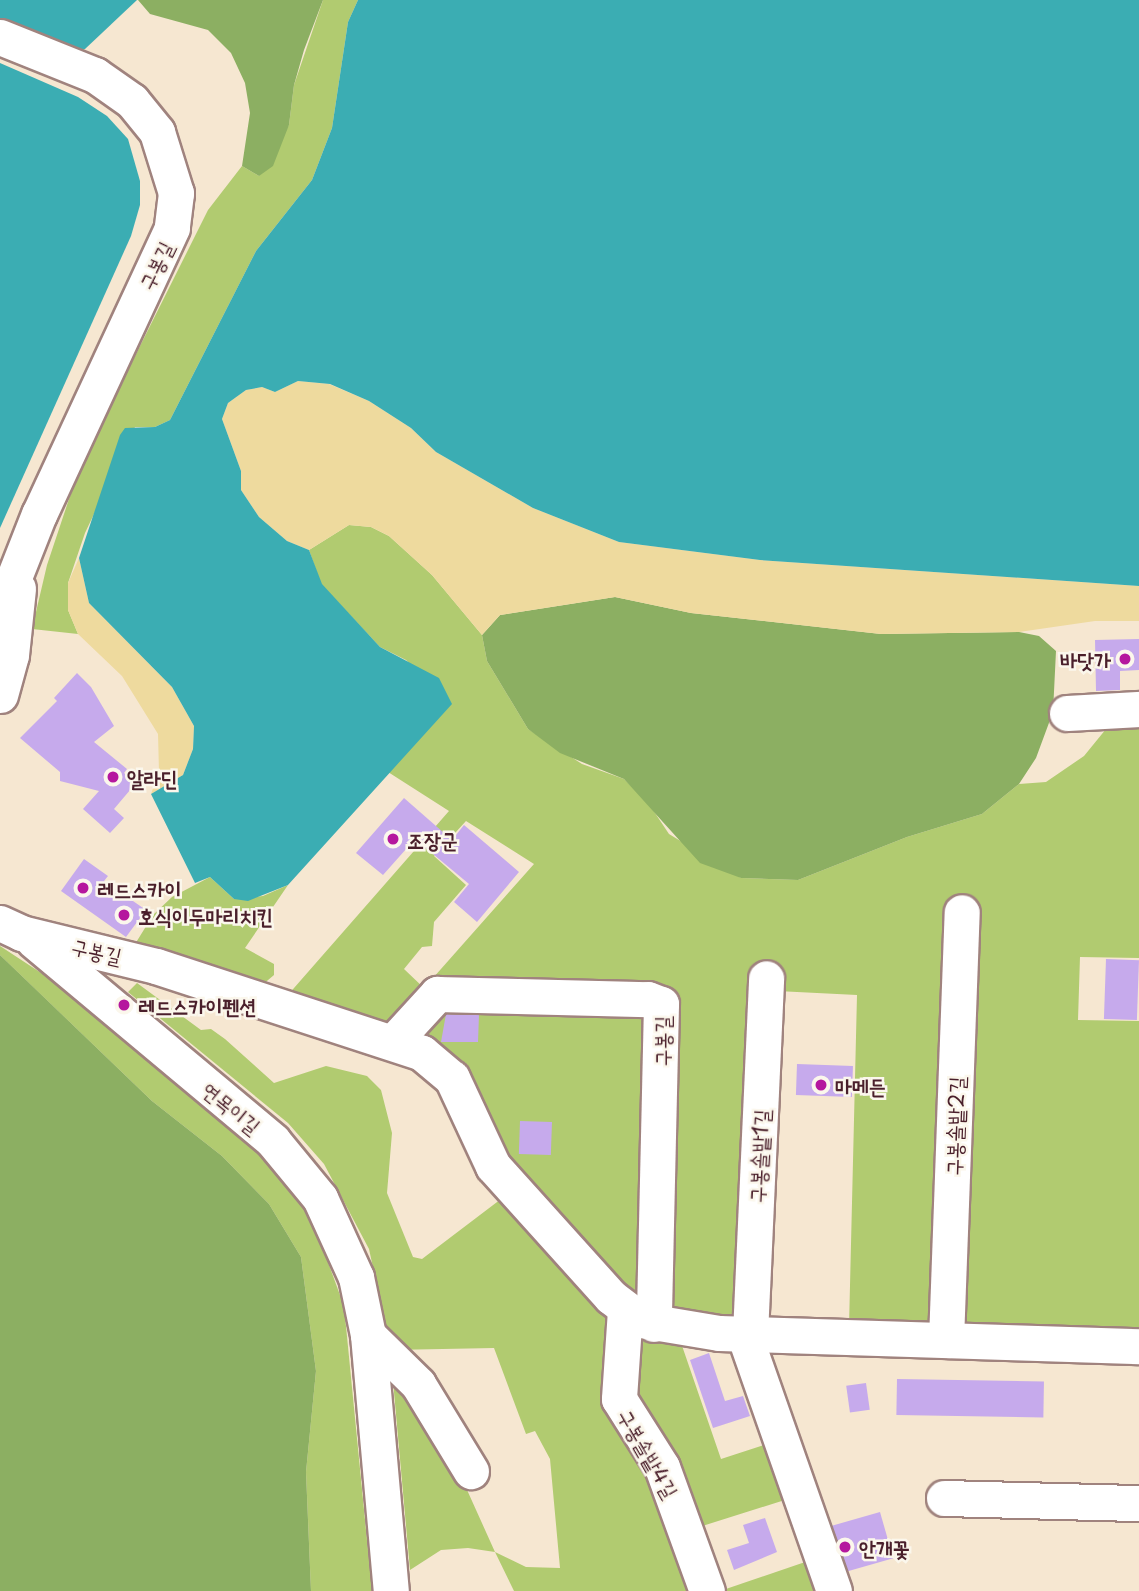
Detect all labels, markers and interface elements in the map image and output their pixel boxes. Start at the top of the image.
street label: 구봉길 [133,237,177,293]
place label: 바닷가 [1060,646,1111,672]
marker: 바닷가 [1117,651,1133,667]
place label: 알라딘 [127,764,178,790]
marker: 알라딘 [105,769,121,785]
place label: 조장군 [407,826,458,852]
marker: 조장군 [385,831,401,847]
place label: 레드스카이 [97,875,181,901]
marker: 레드스카이 [75,880,91,896]
place label: 호식이두마리치킨 [138,902,273,928]
marker: 호식이두마리치킨 [116,907,132,923]
street label: 구봉길 [69,932,125,968]
place label: 레드스카이펜션 [138,992,256,1018]
marker: 레드스카이펜션 [116,997,132,1013]
street label: 구봉길 [648,1016,674,1066]
place label: 마메든 [835,1072,886,1098]
street label: 연목이길 [198,1076,266,1138]
street label: 구봉솔밭2길 [940,1076,968,1176]
marker: 마메든 [813,1077,829,1093]
street label: 구봉솔밭1길 [743,1108,773,1204]
street label: 구봉솔밭4길 [613,1404,685,1502]
place label: 안개꽃 [859,1534,910,1560]
marker: 안개꽃 [837,1539,853,1555]

